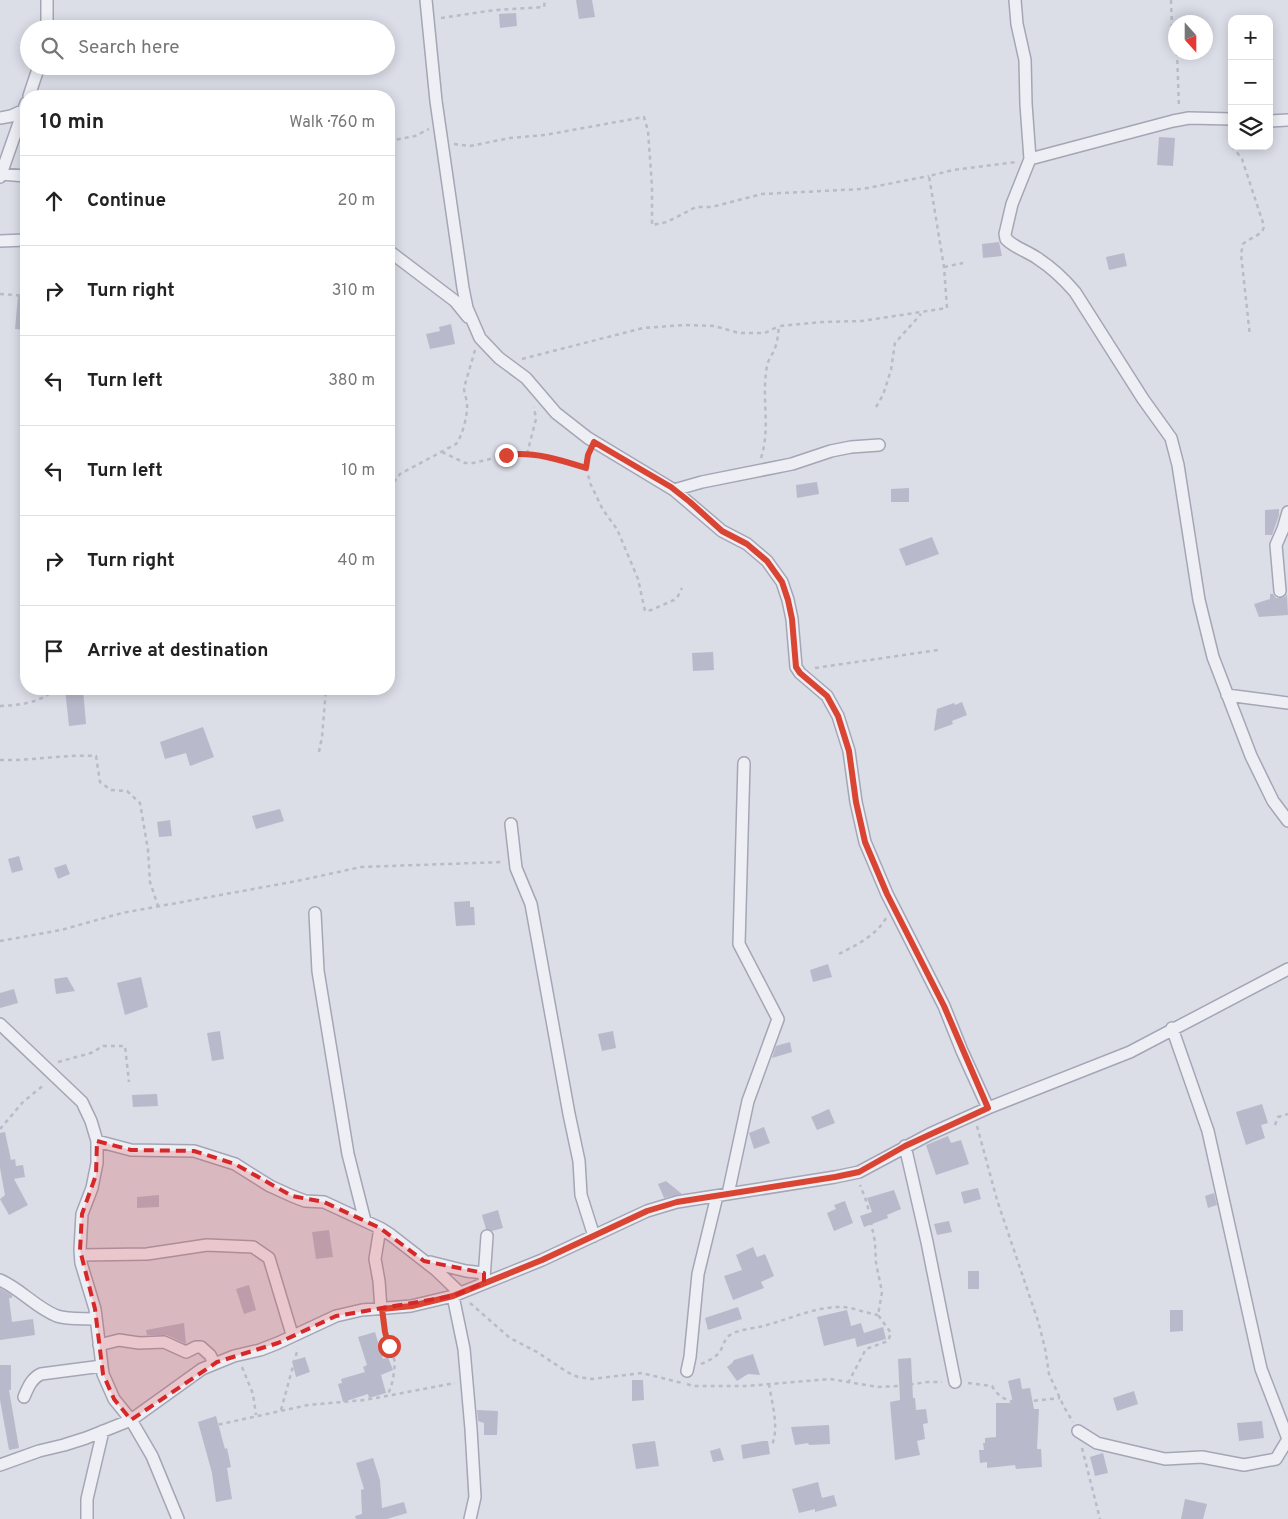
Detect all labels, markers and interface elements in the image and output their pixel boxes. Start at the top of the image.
north arrow [1168,15,1213,60]
map controls [1228,15,1273,150]
button: + [1228,15,1273,60]
search box [20,20,395,75]
icon: search [38,34,66,62]
text: Search here [78,36,180,60]
button: − [1228,60,1273,105]
button: layers [1228,105,1273,150]
text: 10 min [40,109,104,136]
text: Walk · 760 m [289,113,375,133]
icon: ahead [40,187,68,215]
text: Continue [87,189,166,213]
text: 20 m [338,191,375,211]
icon: right [40,277,68,305]
text: Turn right [87,279,175,303]
text: 310 m [332,281,375,301]
icon: left [40,367,68,395]
text: Turn left [87,369,163,393]
text: 380 m [328,371,375,391]
route end [495,444,518,467]
icon: left [40,457,68,485]
text: Turn left [87,459,163,483]
text: 10 m [341,461,375,481]
icon: right [40,547,68,575]
text: Turn right [87,549,175,573]
text: 40 m [337,551,375,571]
icon: arrive [40,637,68,665]
text: Arrive at destination [87,639,268,663]
route start [378,1335,401,1358]

